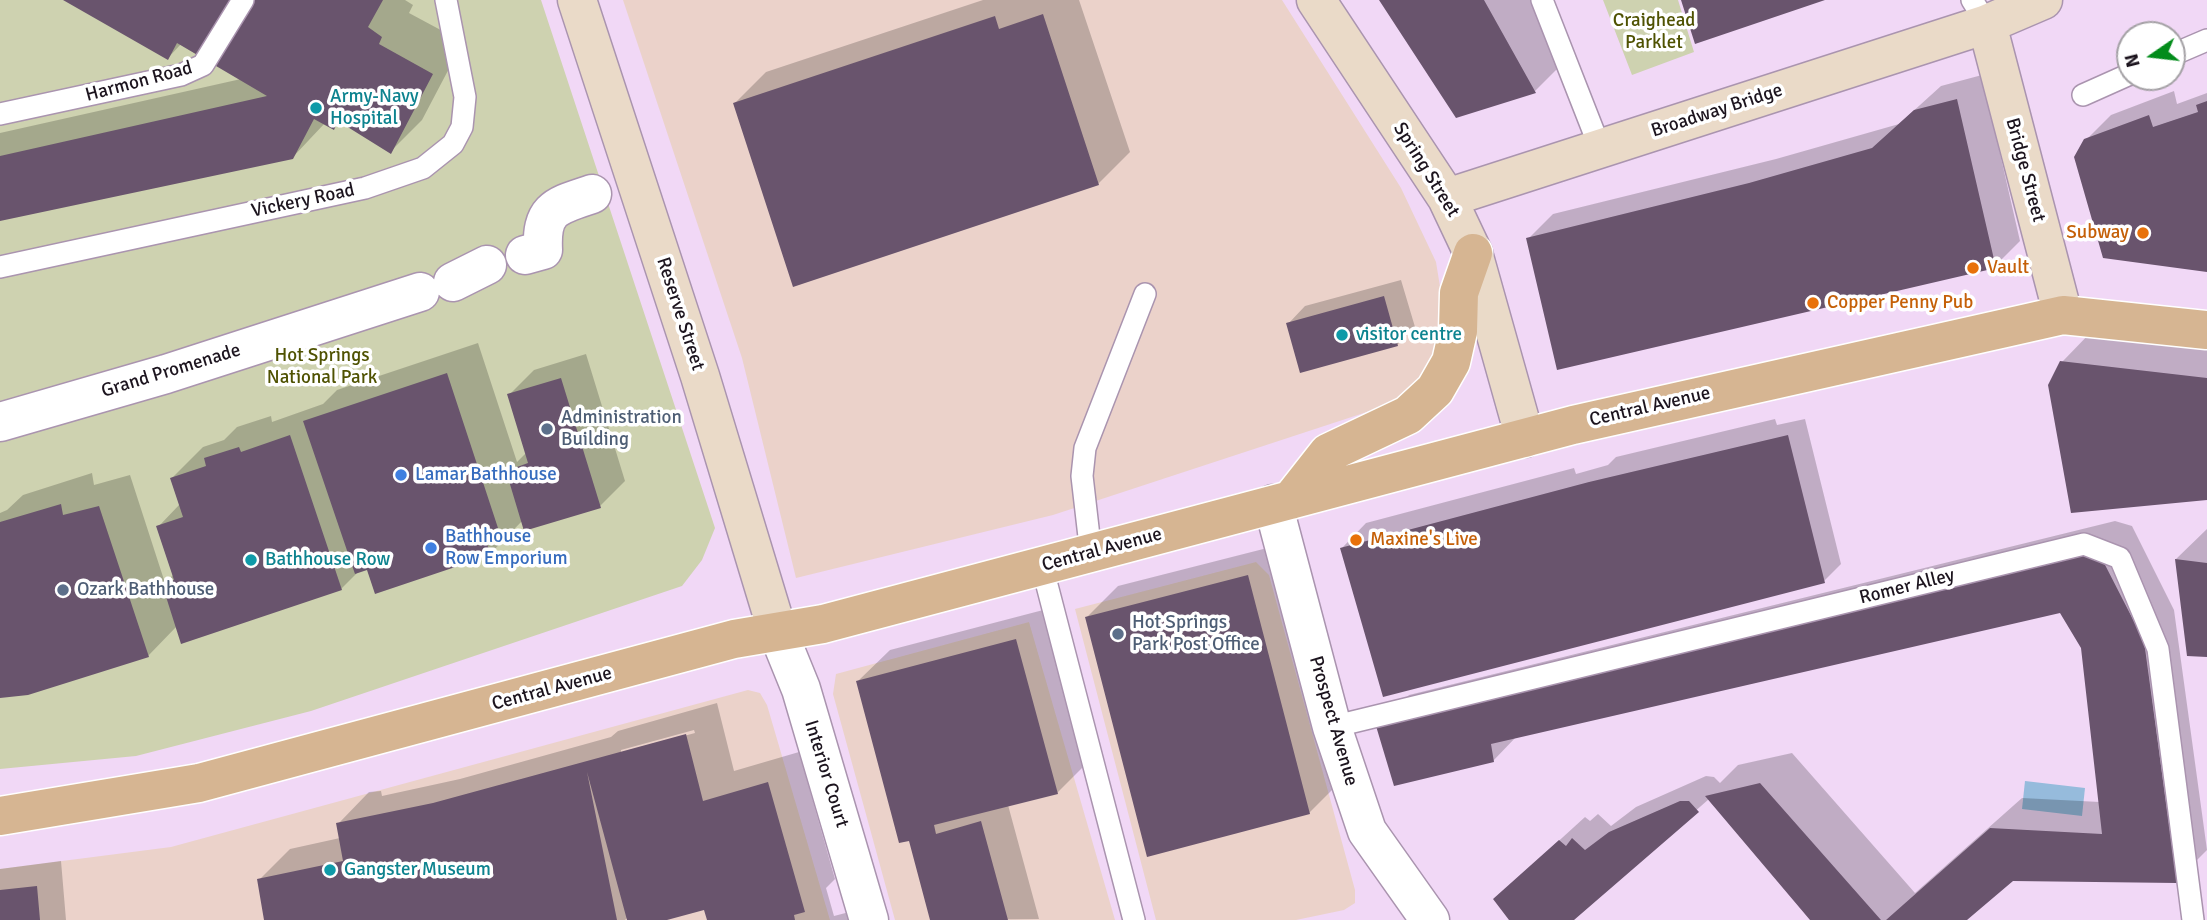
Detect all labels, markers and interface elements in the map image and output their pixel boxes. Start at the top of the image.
park label: Craighead Parklet [1613,10,1695,54]
north arrow [2116,21,2186,91]
text: N [2119,51,2146,70]
street label: Harmon Road [83,57,195,107]
street label: Broadway Bridge [1649,79,1785,143]
place label: Army-Navy Hospital [330,86,419,130]
marker: Army-Navy Hospital [308,100,324,116]
street label: Bridge Street [2000,115,2050,225]
street label: Spring Street [1388,119,1464,221]
street label: Vickery Road [249,179,357,223]
place label: Subway [2066,222,2129,244]
marker: Subway [2135,225,2151,241]
street label: Reserve Street [651,255,709,373]
place label: Vault [1987,257,2029,279]
marker: Vault [1965,260,1981,276]
place label: Copper Penny Pub [1827,292,1973,314]
marker: Copper Penny Pub [1805,295,1821,311]
place label: visitor centre [1356,324,1462,346]
marker: visitor centre [1334,327,1350,343]
street label: Grand Promenade [99,339,243,403]
park label: Hot Springs National Park [267,345,377,389]
street label: Central Avenue [1587,382,1713,432]
place label: Administration Building [561,407,682,451]
marker: Administration Building [539,421,555,437]
place label: Lamar Bathhouse [415,464,557,486]
marker: Lamar Bathhouse [393,467,409,483]
street label: Central Avenue [1039,523,1165,577]
place label: Bathhouse Row Emporium [445,526,568,570]
place label: Maxine's Live [1370,529,1478,551]
marker: Maxine's Live [1348,532,1364,548]
marker: Bathhouse Row Emporium [423,540,439,556]
place label: Bathhouse Row [265,549,390,571]
marker: Bathhouse Row [243,552,259,568]
street label: Romer Alley [1857,564,1957,610]
place label: Ozark Bathhouse [77,579,214,601]
marker: Ozark Bathhouse [55,582,71,598]
place label: Hot Springs Park Post Office [1132,612,1260,656]
marker: Hot Springs Park Post Office [1110,626,1126,642]
street label: Prospect Avenue [1304,653,1362,789]
street label: Central Avenue [489,662,615,716]
street label: Interior Court [799,718,853,830]
place label: Gangster Museum [344,859,491,881]
marker: Gangster Museum [322,862,338,878]

